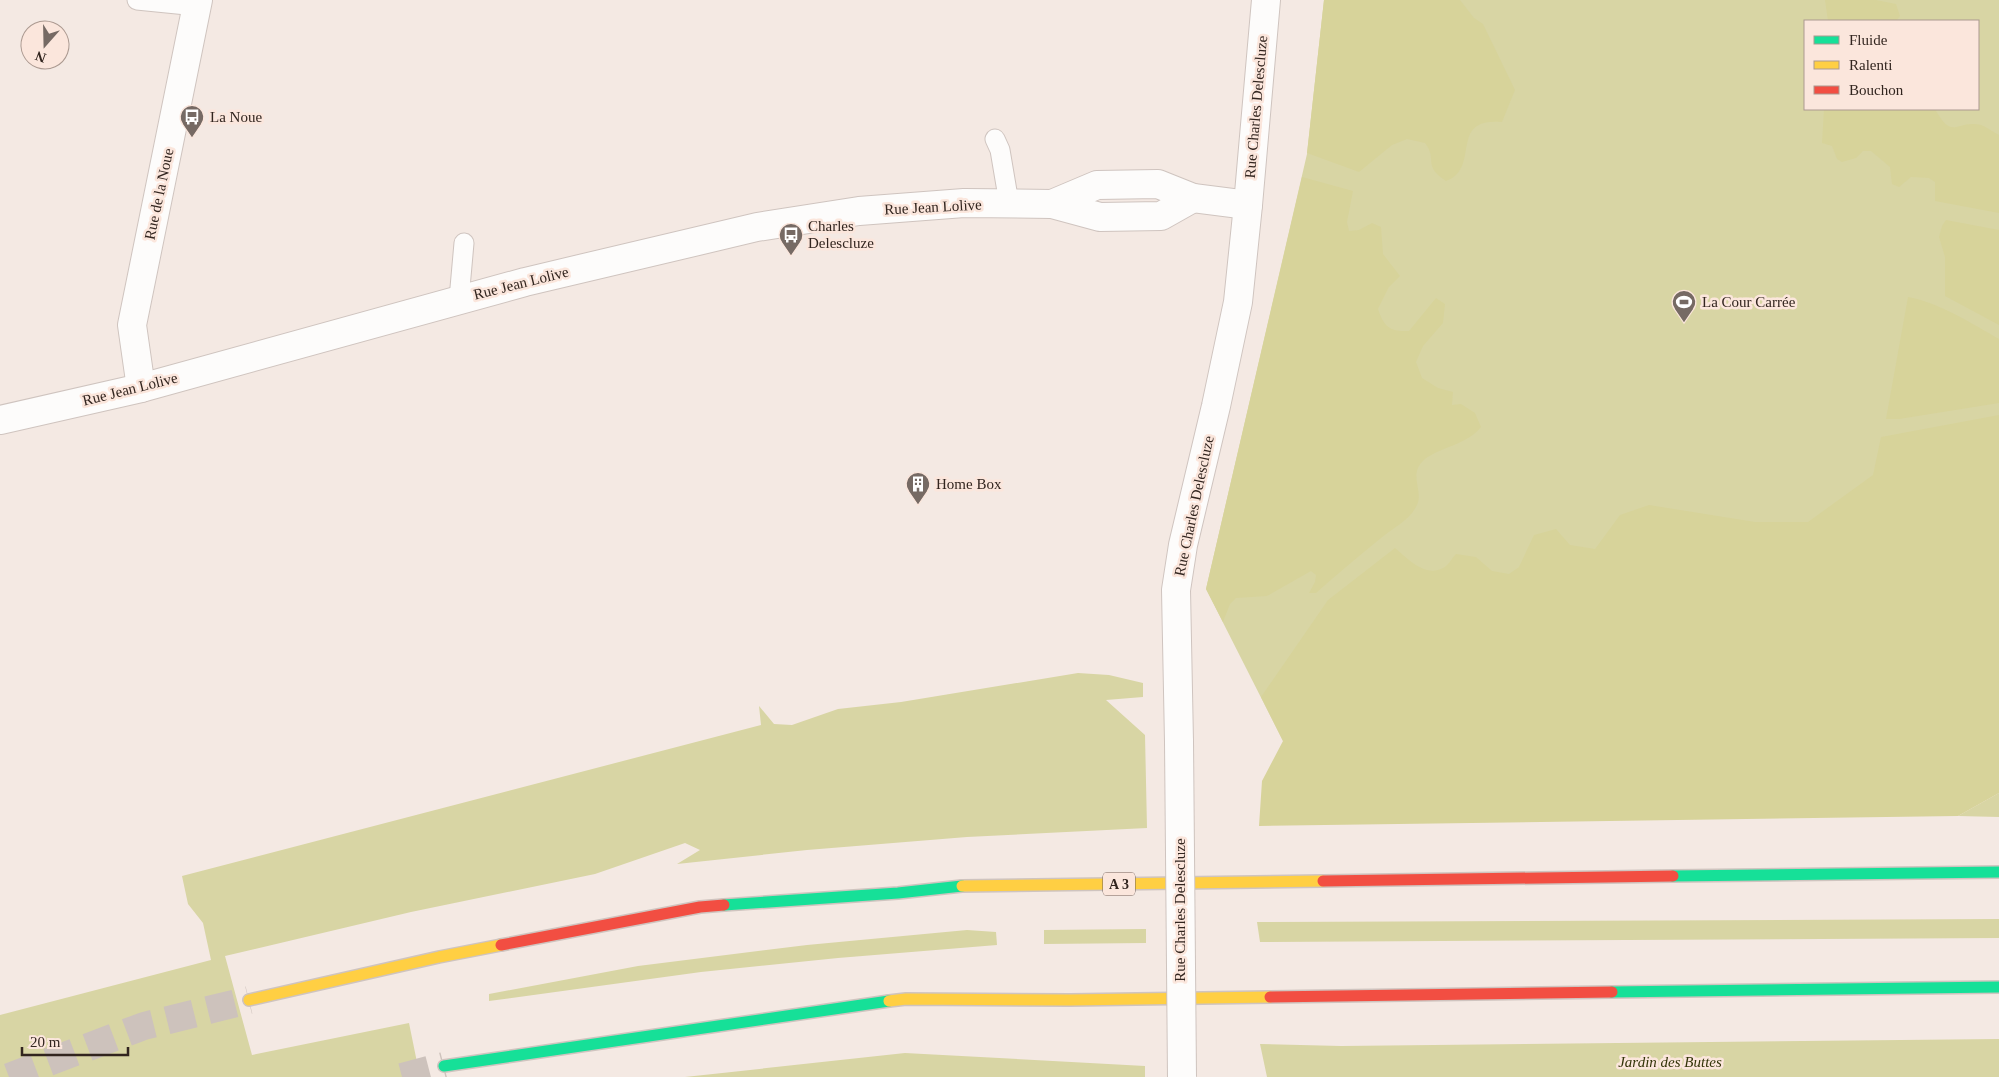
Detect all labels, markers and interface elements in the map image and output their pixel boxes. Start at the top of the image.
north arrow [20,20,70,70]
legend [1804,20,1979,110]
text: Fluide [1849,32,1888,48]
street label: Rue Charles Delescluze [1242,35,1270,179]
text: N [33,48,48,66]
text: Ralenti [1849,57,1892,73]
text: Bouchon [1849,82,1904,98]
bus stop icon: La Noue [179,104,205,138]
place label: La Noue [210,109,262,125]
street label: Rue de la Noue [142,147,177,241]
street label: Rue Jean Lolive [884,196,982,218]
place label: Charles Delescluze [808,218,874,251]
bus stop icon: Charles Delescluze [778,222,804,256]
street label: Rue Jean Lolive [472,263,571,303]
sports icon: La Cour Carrée [1671,289,1697,323]
place label: La Cour Carrée [1702,294,1796,310]
street label: Rue Jean Lolive [81,369,180,409]
street label: Rue Charles Delescluze [1171,434,1217,578]
building icon: Home Box [905,471,931,505]
place label: Home Box [936,476,1002,492]
street label: Rue Charles Delescluze [1172,838,1188,982]
road number: A 3 [1103,872,1135,896]
scale bar [22,1024,129,1056]
text: 20 m [30,1034,61,1050]
park label: Jardin des Buttes [1618,1054,1722,1070]

